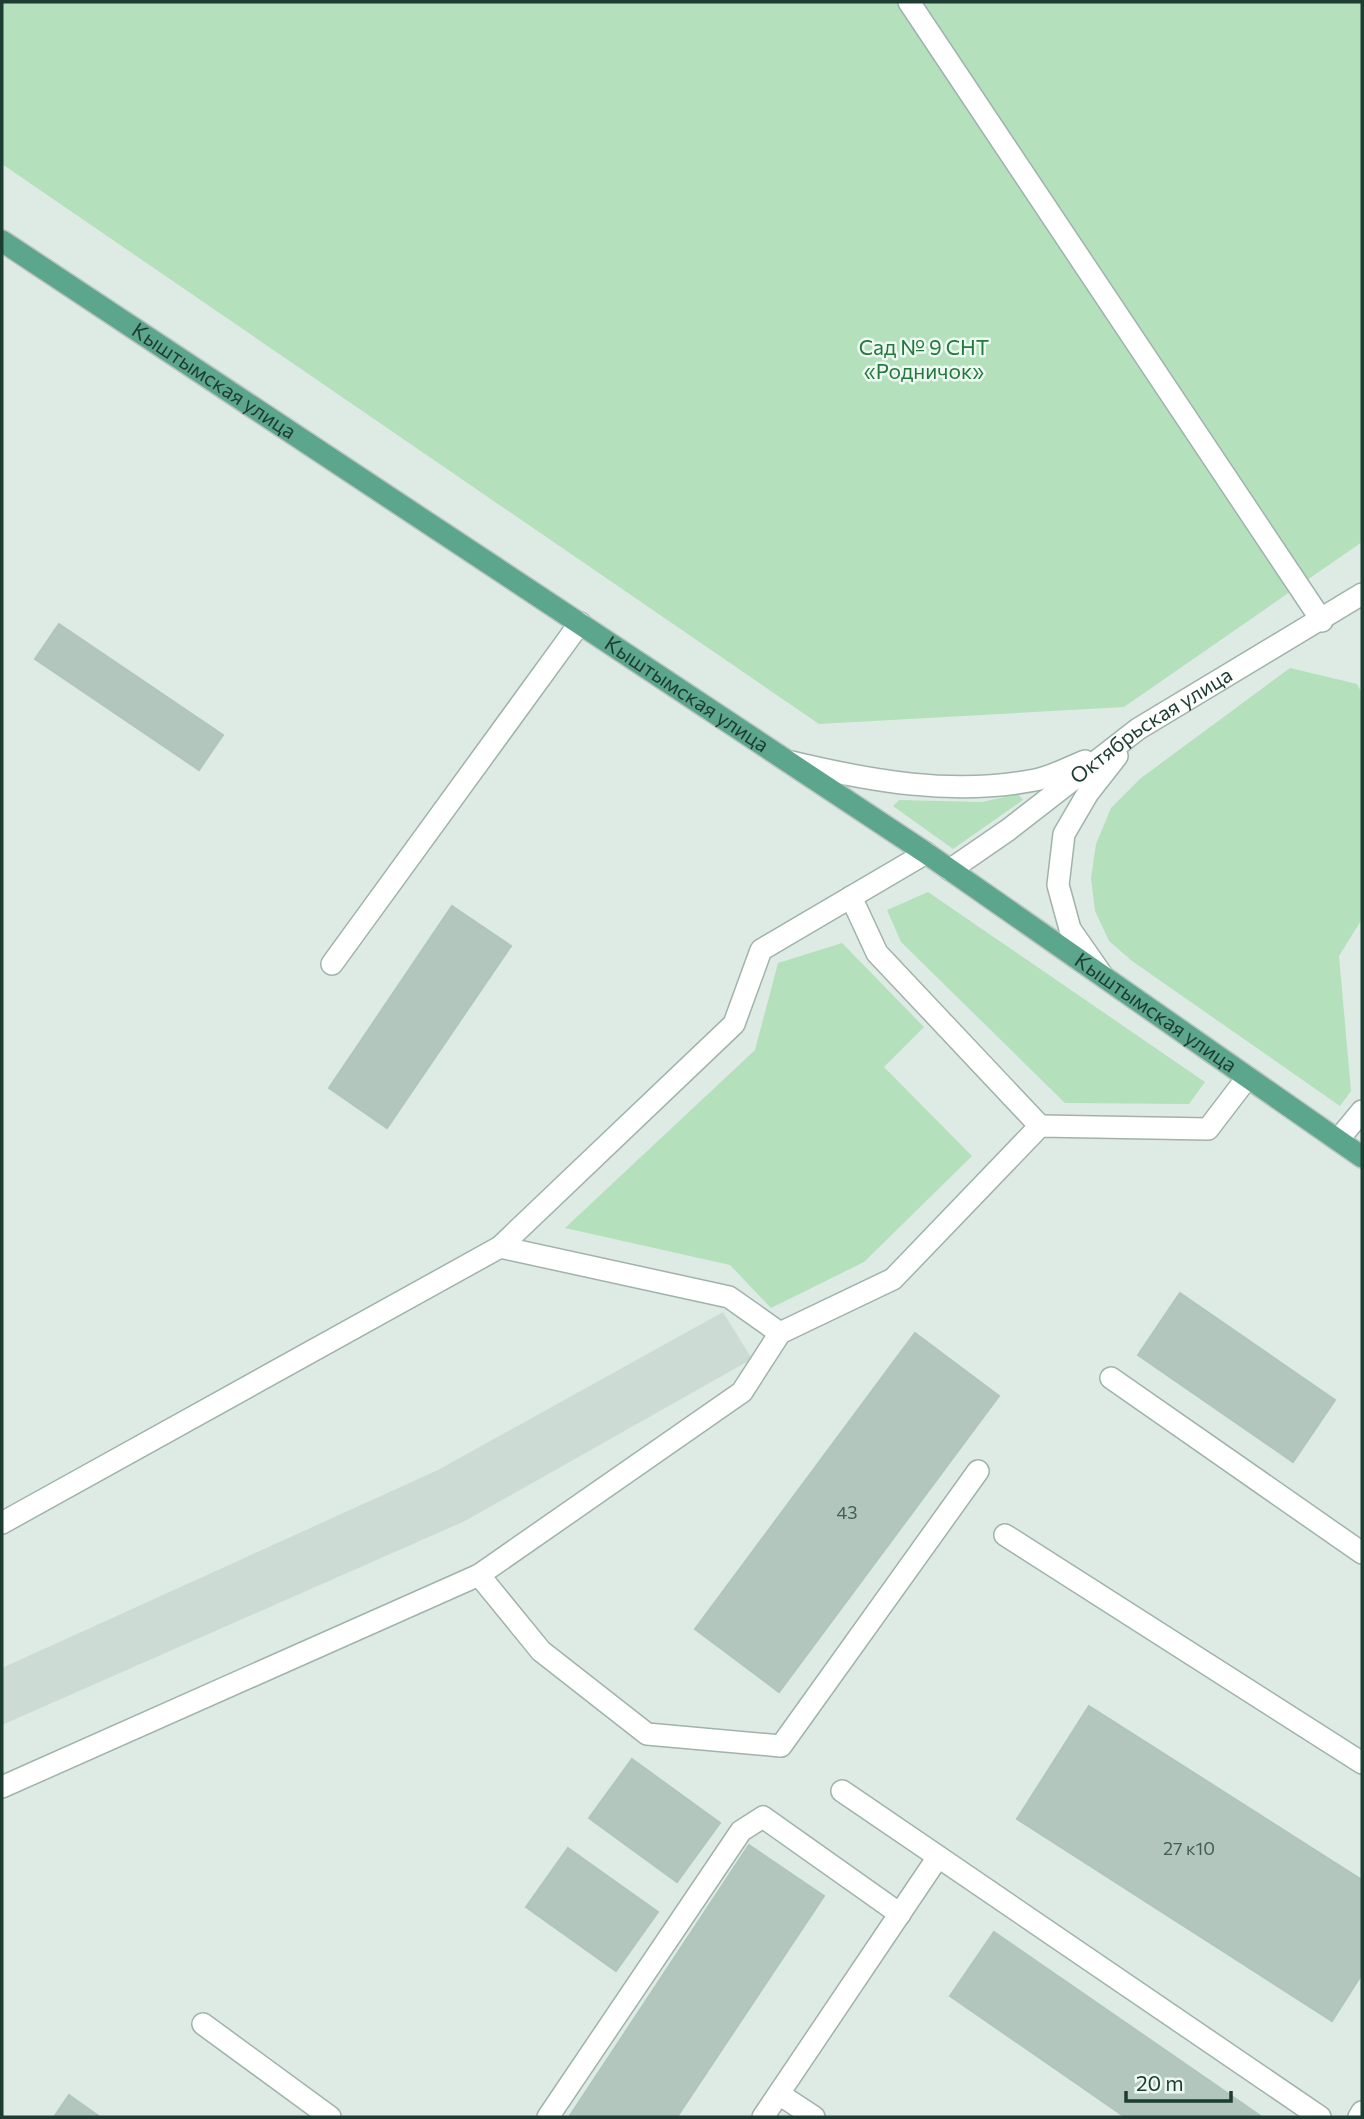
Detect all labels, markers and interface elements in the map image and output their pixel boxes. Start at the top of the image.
street label: Кыштымская улица [128,317,301,443]
park label: Сад № 9 СНТ «Родничок» [859,334,989,383]
street label: Кыштымская улица [600,630,774,756]
street label: Октябрьская улица [1064,661,1236,788]
street label: Кыштымская улица [1070,947,1242,1077]
house number: 43 [836,1501,858,1523]
house number: 27 к10 [1163,1837,1215,1859]
scale bar [1126,2060,1231,2104]
text: 20 m [1136,2070,1184,2095]

